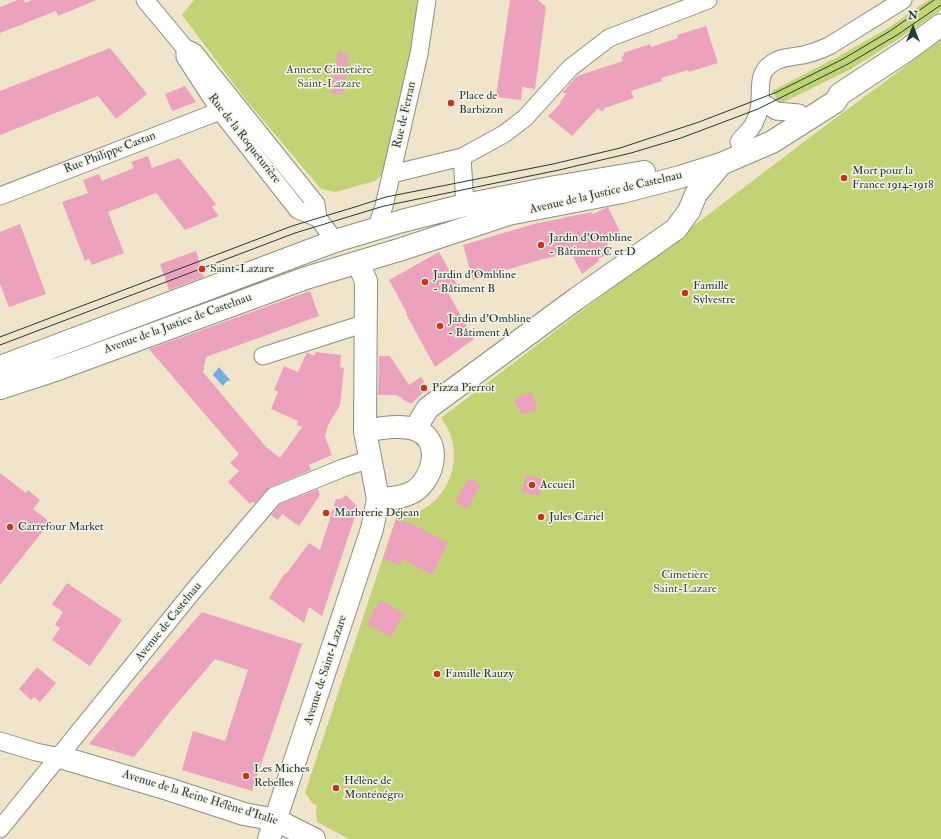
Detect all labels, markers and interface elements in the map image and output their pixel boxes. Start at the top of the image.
north arrow [893,8,933,48]
text: N [908,9,918,22]
park label: Annexe Cimetière Saint-Lazare [286,63,372,91]
street label: Rue de Ferran [390,80,420,150]
place label: Place de Barbizon [459,89,503,117]
street label: Rue de la Roqueturière [204,91,284,187]
marker: Place de Barbizon [446,98,456,108]
street label: Rue Philippe Castan [62,129,158,177]
place label: Mort pour la France 1914-1918 [852,164,934,192]
street label: Avenue de la Justice de Castelnau [528,168,684,218]
marker: Mort pour la France 1914-1918 [839,173,849,183]
place label: Jardin d'Ombline - Bâtiment C et D [549,231,636,259]
marker: Jardin d'Ombline - Bâtiment C et D [536,240,546,250]
place label: Saint-Lazare [210,262,274,276]
marker: Saint-Lazare [197,264,207,274]
place label: Jardin d'Ombline - Bâtiment B [433,268,516,296]
marker: Jardin d'Ombline - Bâtiment B [420,277,430,287]
place label: Famille Sylvestre [693,279,735,307]
marker: Famille Sylvestre [680,288,690,298]
street label: Avenue de la Justice de Castelnau [102,291,254,357]
place label: Jardin d'Ombline - Bâtiment A [448,312,531,340]
marker: Jardin d'Ombline - Bâtiment A [435,321,445,331]
place label: Pizza Pierrot [432,381,495,395]
marker: Pizza Pierrot [419,383,429,393]
place label: Accueil [540,478,575,492]
marker: Accueil [527,480,537,490]
place label: Marbrerie Déjean [334,506,419,520]
marker: Marbrerie Déjean [321,508,331,518]
place label: Jules Cariel [549,510,604,524]
marker: Jules Cariel [536,512,546,522]
place label: Carrefour Market [18,520,104,534]
marker: Carrefour Market [5,522,15,532]
park label: Cimetière Saint-Lazare [653,568,717,596]
street label: Avenue de Castelnau [133,579,205,665]
street label: Avenue de Saint-Lazare [301,613,351,727]
place label: Famille Rauzy [445,667,514,681]
marker: Famille Rauzy [432,669,442,679]
place label: Les Miches Rebelles [254,762,309,790]
street label: Avenue de la Reine Hélène d'Italie [121,767,279,829]
marker: Les Miches Rebelles [241,771,251,781]
place label: Hélène de Monténégro [344,774,403,802]
marker: Hélène de Monténégro [331,783,341,793]

